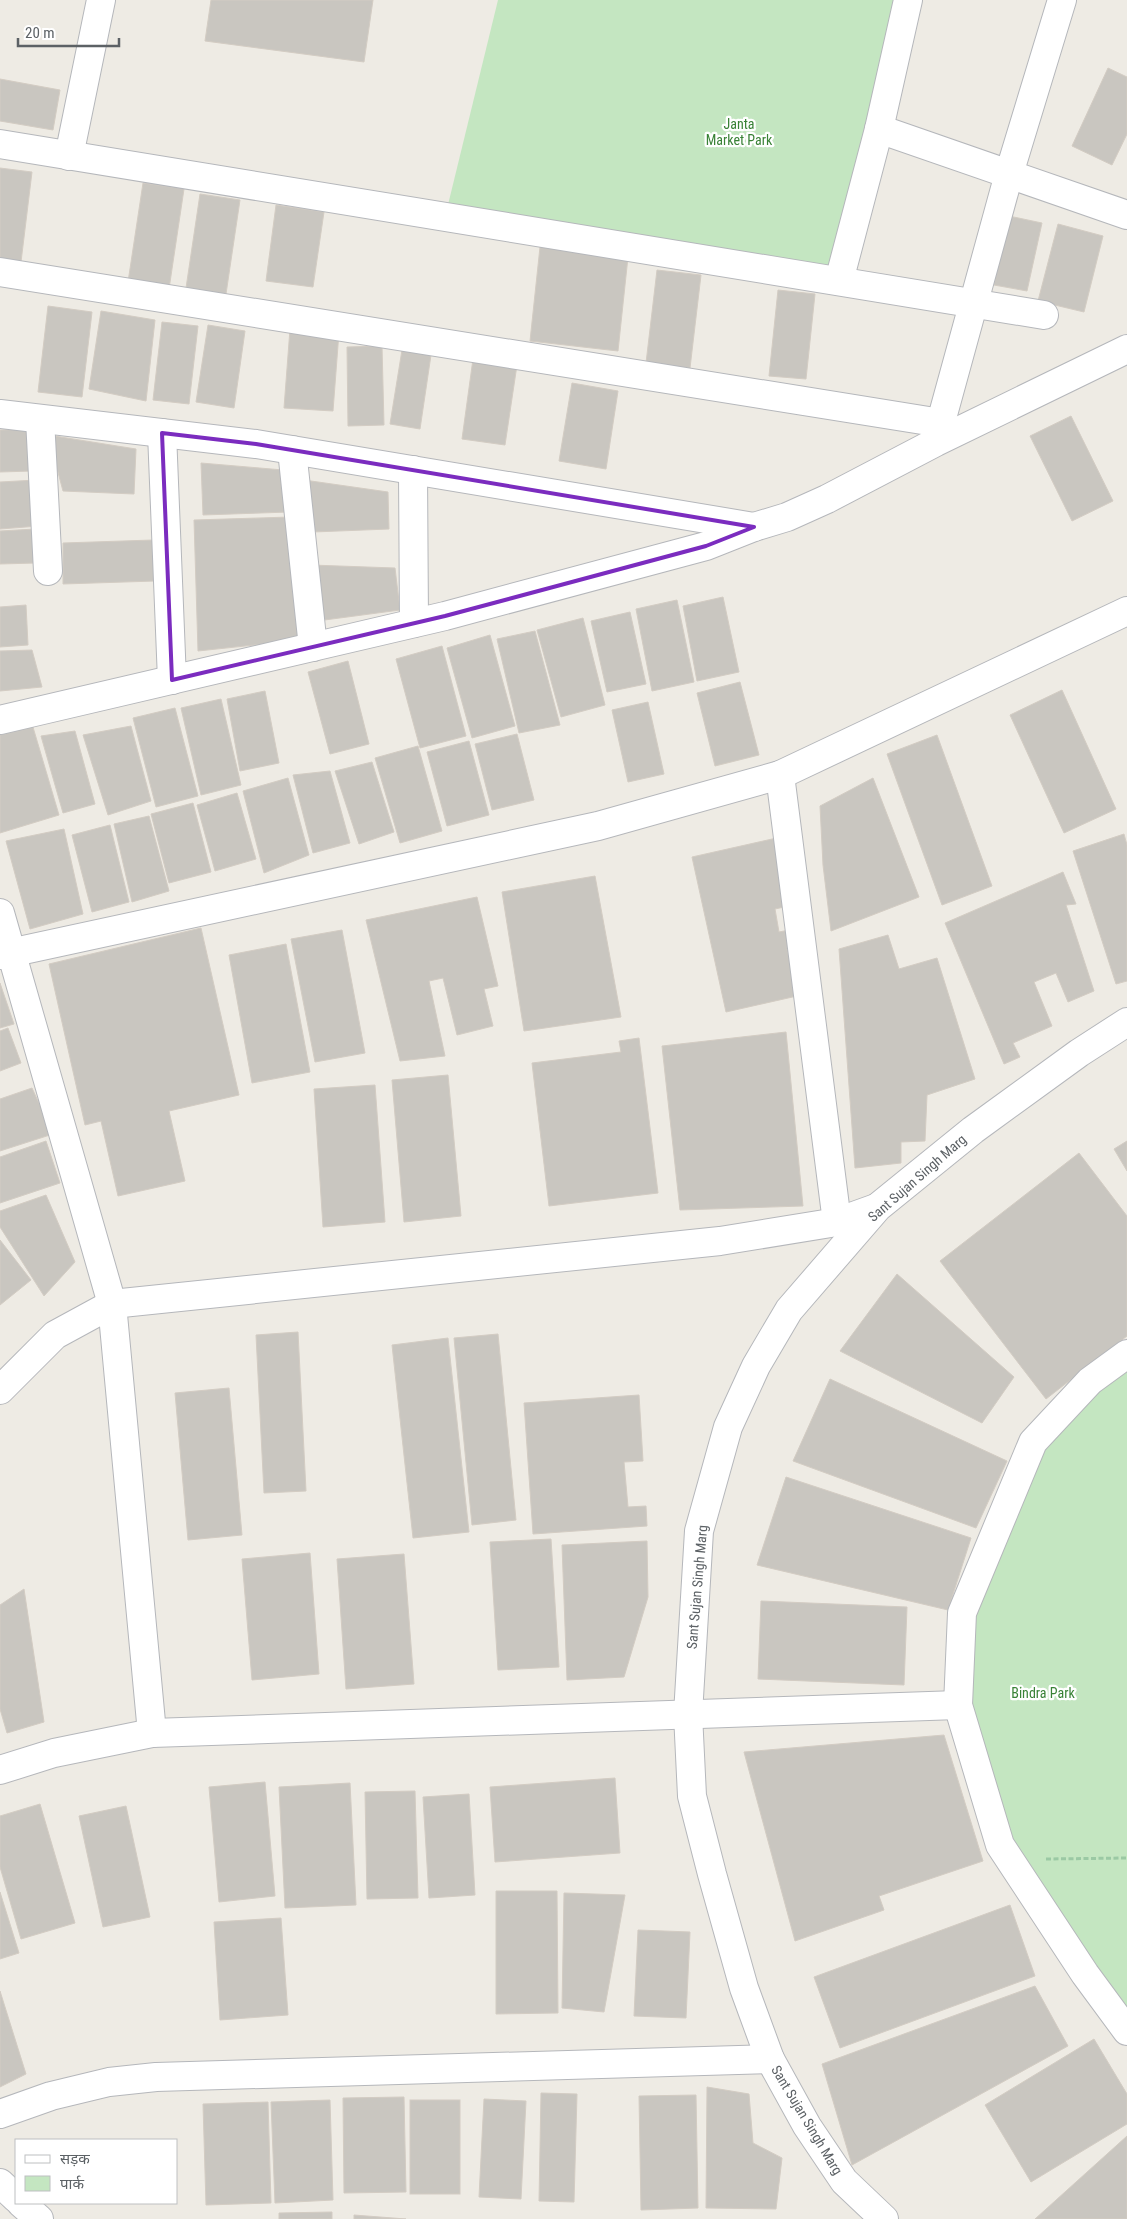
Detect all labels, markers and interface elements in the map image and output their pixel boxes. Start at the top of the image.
scale bar [18,15,119,47]
text: 20 m [25,24,55,42]
park label: Janta Market Park [706,116,773,148]
street label: Sant Sujan Singh Marg [865,1131,969,1225]
street label: Sant Sujan Singh Marg [684,1524,710,1650]
park label: Bindra Park [1011,1685,1075,1701]
street label: Sant Sujan Singh Marg [768,2063,846,2177]
legend [15,2139,178,2204]
text: सड़क [60,2150,90,2168]
text: पार्क [60,2175,84,2193]

